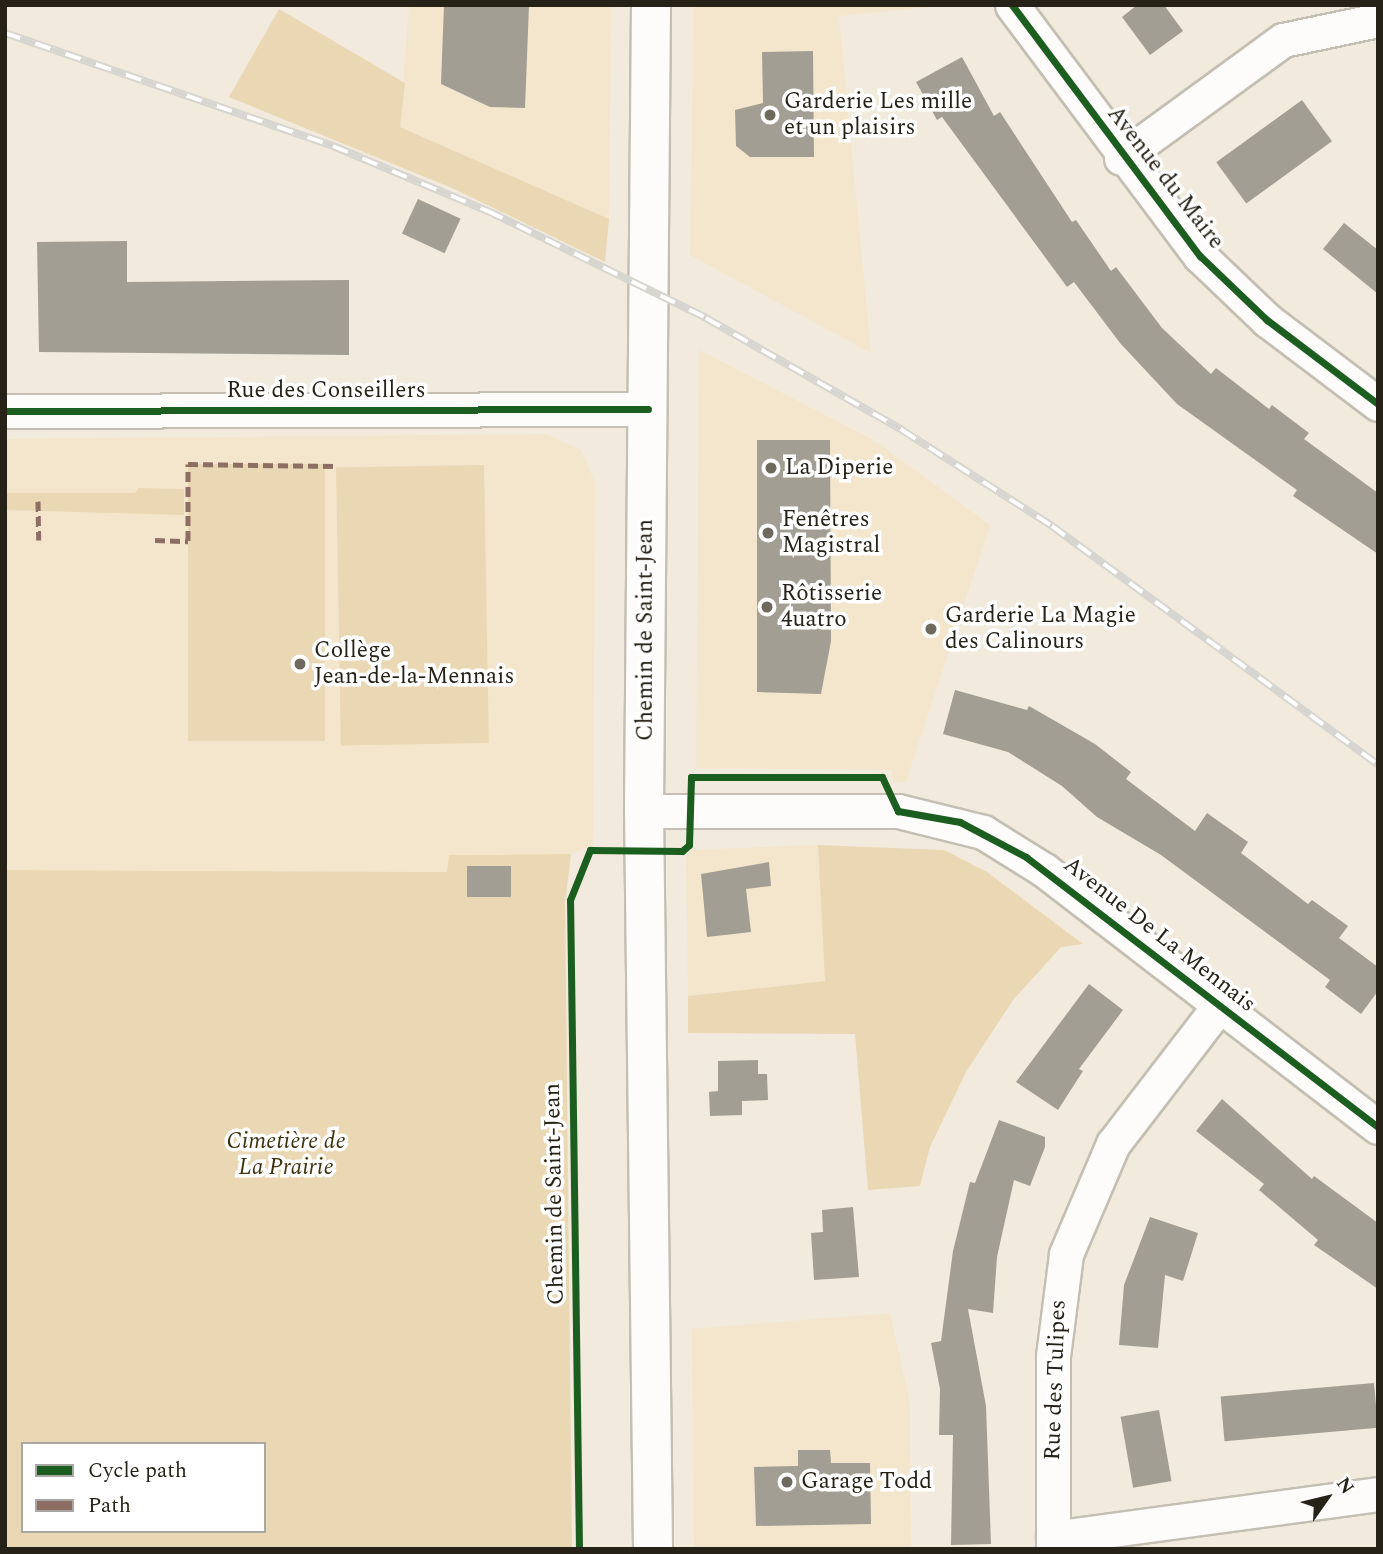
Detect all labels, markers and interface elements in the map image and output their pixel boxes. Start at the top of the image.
place label: Garderie Les mille et un plaisirs [784,88,972,142]
street label: Avenue du Maire [1101,101,1229,255]
marker: Garderie Les mille et un plaisirs [762,107,778,123]
street label: Rue des Conseillers [226,377,426,405]
place label: La Diperie [785,454,893,482]
marker: La Diperie [763,460,779,476]
place label: Fenêtres Magistral [782,506,880,560]
street label: Chemin de Saint-Jean [632,519,660,741]
marker: Fenêtres Magistral [760,525,776,541]
place label: Rôtisserie 4uatro [781,580,882,634]
marker: Rôtisserie 4uatro [759,599,775,615]
place label: Garderie La Magie des Calinours [945,602,1136,656]
marker: Garderie La Magie des Calinours [923,621,939,637]
place label: Collège Jean-de-la-Mennais [314,637,514,691]
marker: Collège Jean-de-la-Mennais [292,656,308,672]
street label: Avenue De La Mennais [1057,851,1261,1019]
street label: Chemin de Saint-Jean [539,1083,571,1305]
park label: Cimetière de La Prairie [226,1128,346,1182]
street label: Rue des Tulipes [1039,1299,1073,1461]
legend [21,1442,266,1533]
text: Cycle path [88,1455,187,1487]
north arrow [1292,1463,1362,1533]
place label: Garage Todd [801,1468,932,1496]
text: N [1328,1471,1361,1501]
marker: Garage Todd [779,1474,795,1490]
text: Path [88,1490,131,1522]

